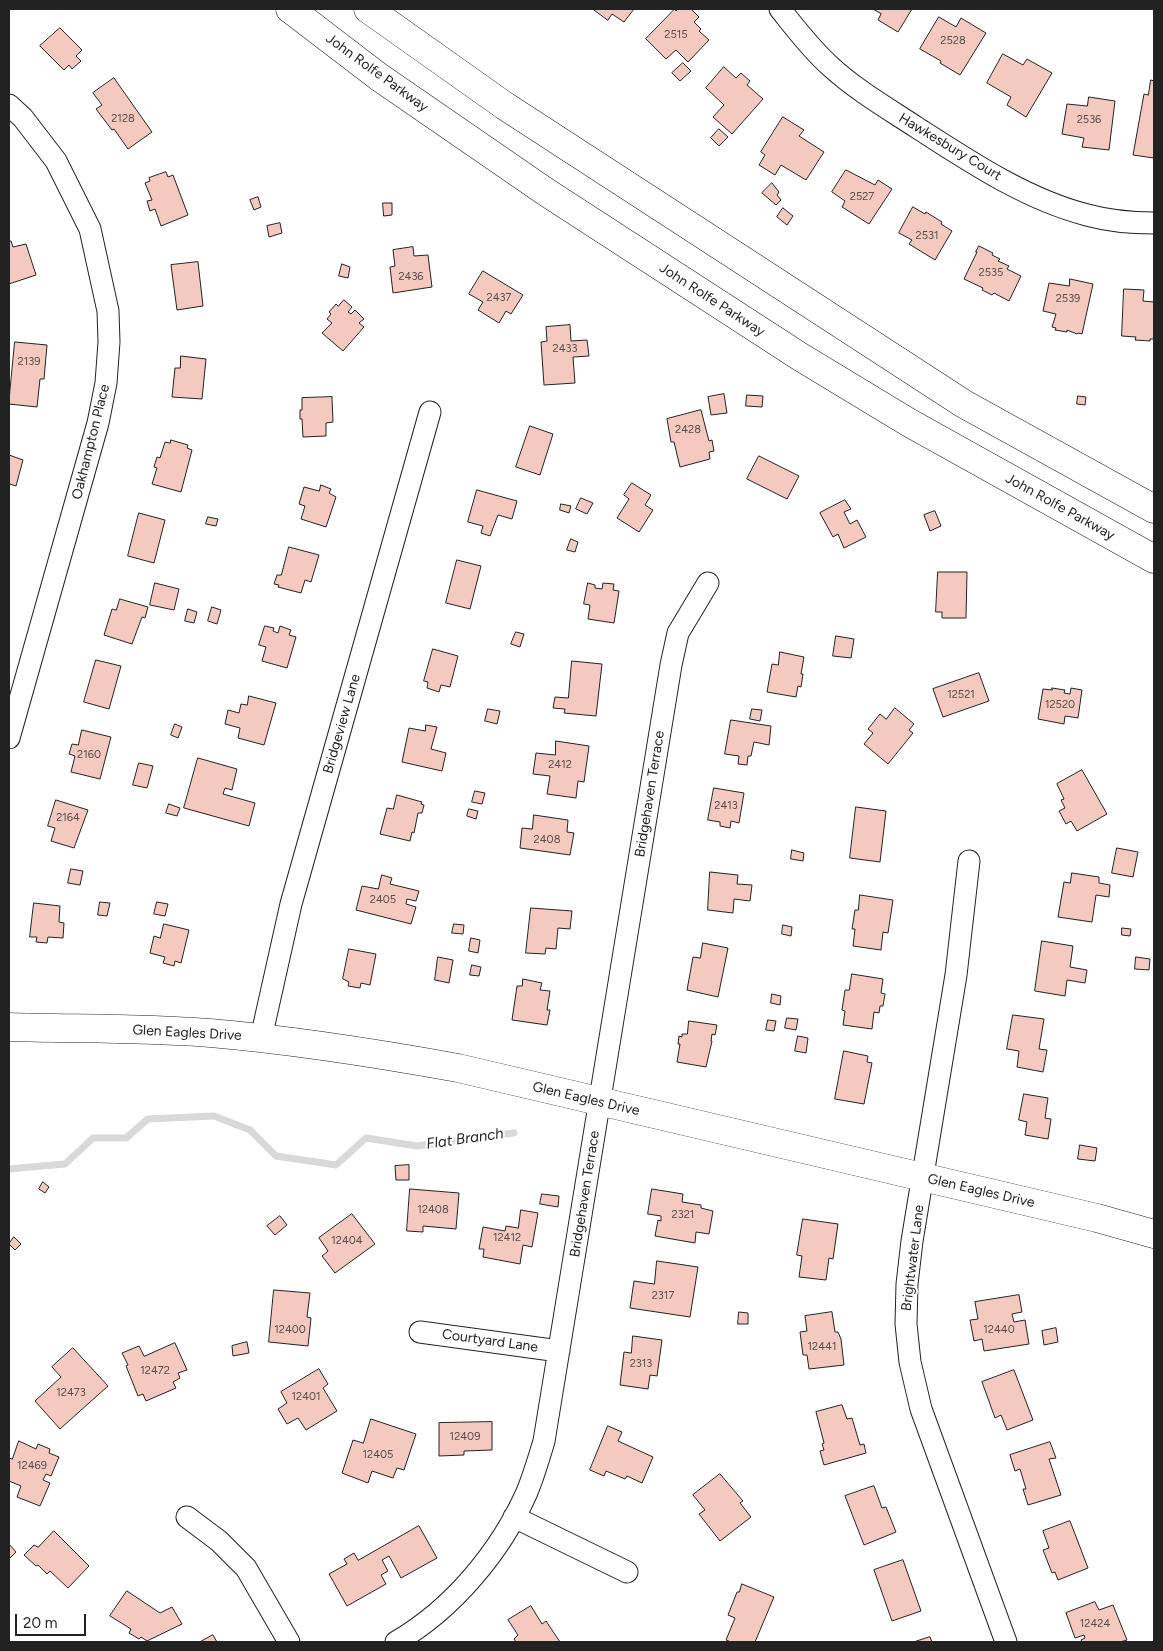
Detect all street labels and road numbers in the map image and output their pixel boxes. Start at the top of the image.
street label: John Rolfe Parkway [323,30,431,116]
street label: Hawkesbury Court [896,110,1004,184]
street label: John Rolfe Parkway [656,260,768,340]
street label: Oakhampton Place [69,383,113,501]
street label: John Rolfe Parkway [1002,470,1118,544]
street label: Bridgeview Lane [320,672,364,776]
street label: Bridgehaven Terrace [632,730,668,858]
street label: Glen Eagles Drive [132,1022,242,1044]
street label: Glen Eagles Drive [531,1079,641,1119]
street label: Bridgehaven Terrace [567,1130,603,1258]
street label: Glen Eagles Drive [926,1171,1036,1211]
street label: Brightwater Lane [898,1204,928,1312]
street label: Courtyard Lane [441,1326,539,1356]

